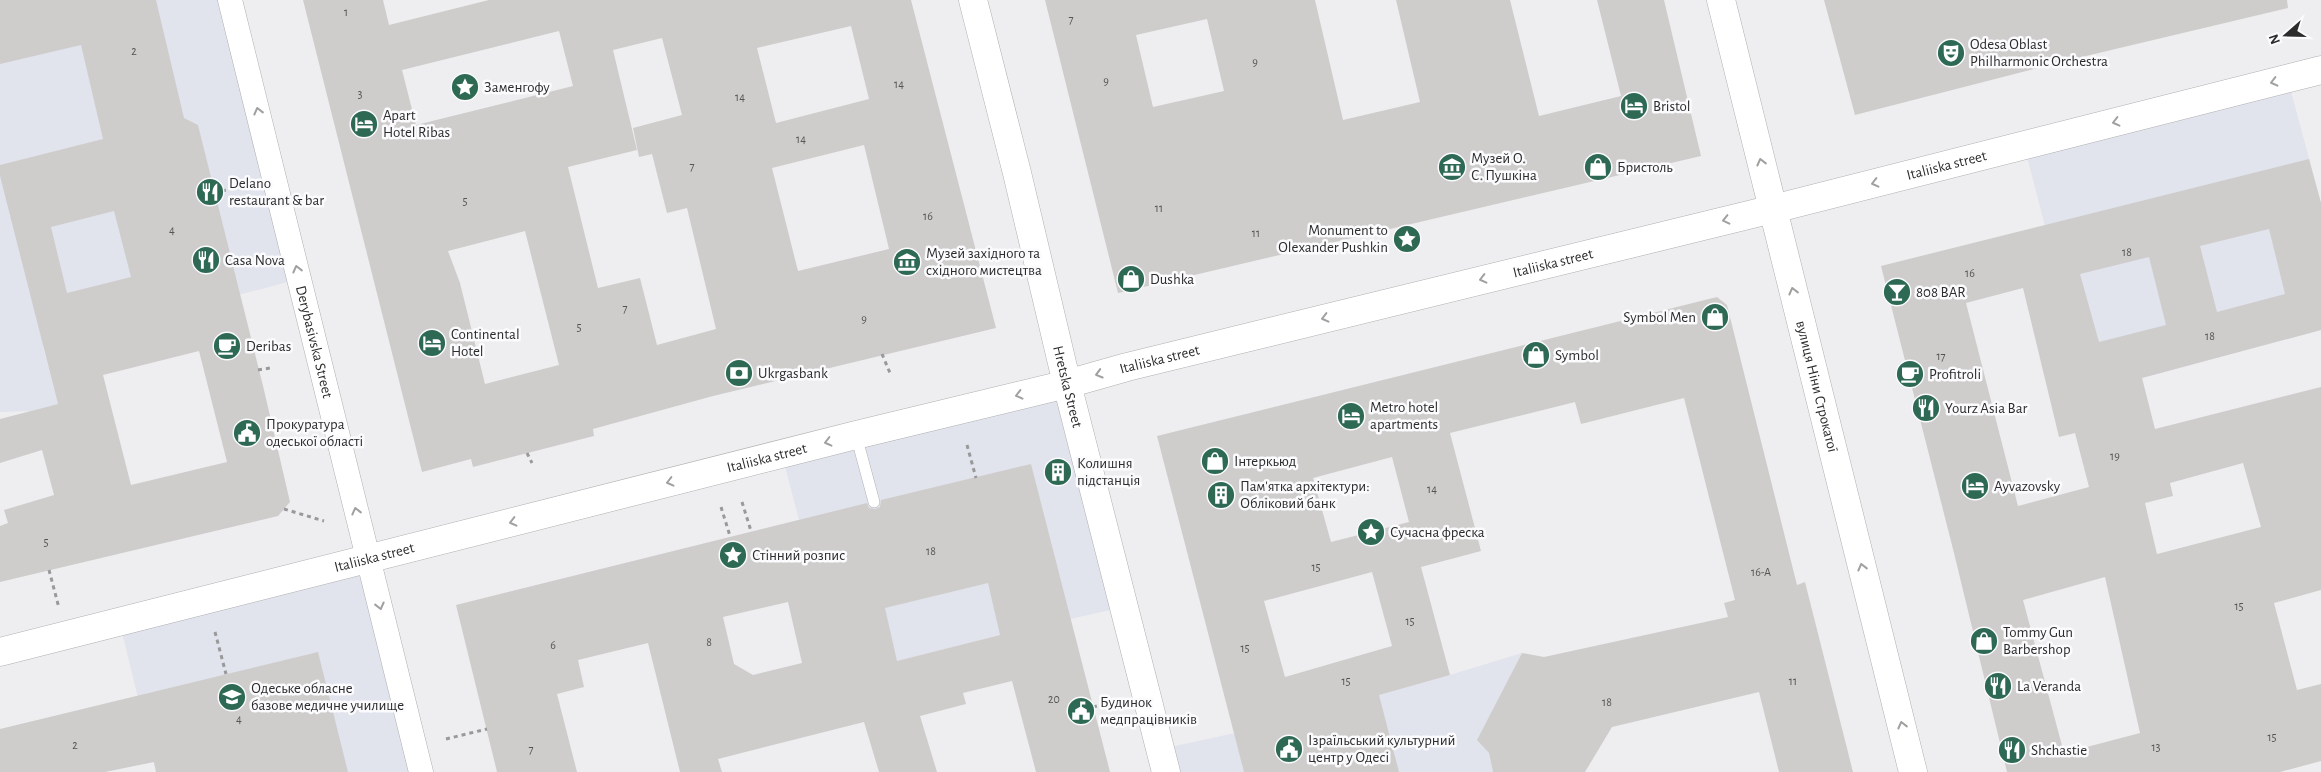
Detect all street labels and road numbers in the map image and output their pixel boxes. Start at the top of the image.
street label: Italiiska street [1905,148,1988,182]
street label: Italiiska street [1511,246,1595,280]
street label: Derybasivska Street [293,284,336,400]
street label: вулиця Ніни Строкатої [1793,319,1841,454]
street label: Italiiska street [1118,342,1201,376]
street label: Hretska Street [1051,344,1085,429]
street label: Italiiska street [725,440,809,475]
street label: Italiiska street [333,540,416,574]

